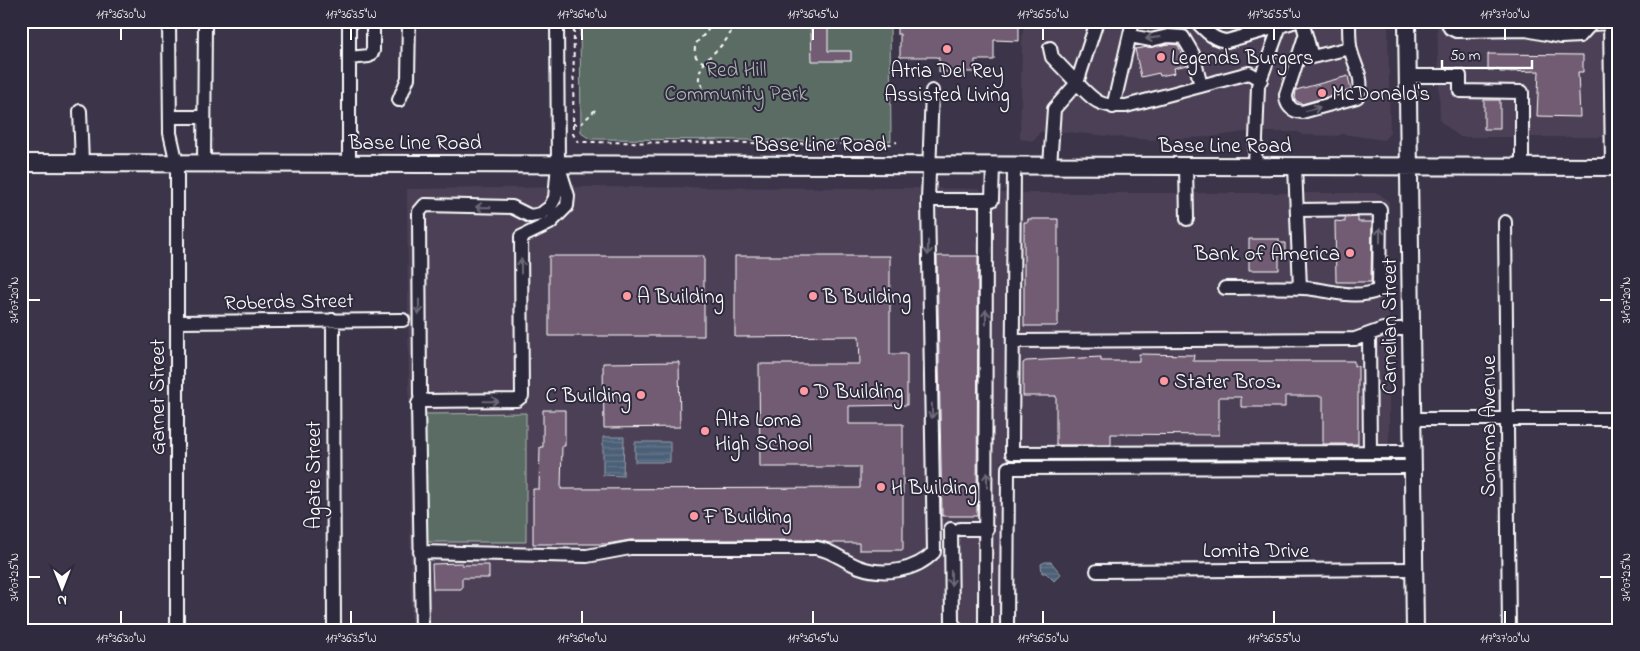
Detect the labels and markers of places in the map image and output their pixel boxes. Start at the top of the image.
marker: Atria Del Rey Assisted Living [941,43,953,55]
place label: Legends Burgers [1171,44,1314,76]
marker: Legends Burgers [1155,51,1167,63]
place label: Atria Del Rey Assisted Living [884,57,1010,113]
place label: McDonald's [1332,80,1430,110]
marker: McDonald's [1316,87,1328,99]
place label: Bank of America [1193,240,1340,270]
marker: Bank of America [1344,247,1356,259]
place label: A Building [637,283,724,315]
place label: B Building [822,283,911,315]
marker: A Building [621,290,633,302]
marker: B Building [807,290,819,302]
place label: Stater Bros. [1174,368,1281,398]
marker: Stater Bros. [1158,375,1170,387]
place label: D Building [813,378,903,410]
place label: C Building [545,382,631,414]
marker: D Building [798,385,810,397]
marker: C Building [635,389,647,401]
place label: Alta Loma High School [715,406,812,462]
marker: Alta Loma High School [699,425,711,437]
place label: H Building [891,474,977,506]
marker: H Building [875,481,887,493]
place label: F Building [703,503,792,535]
marker: F Building [688,510,700,522]

